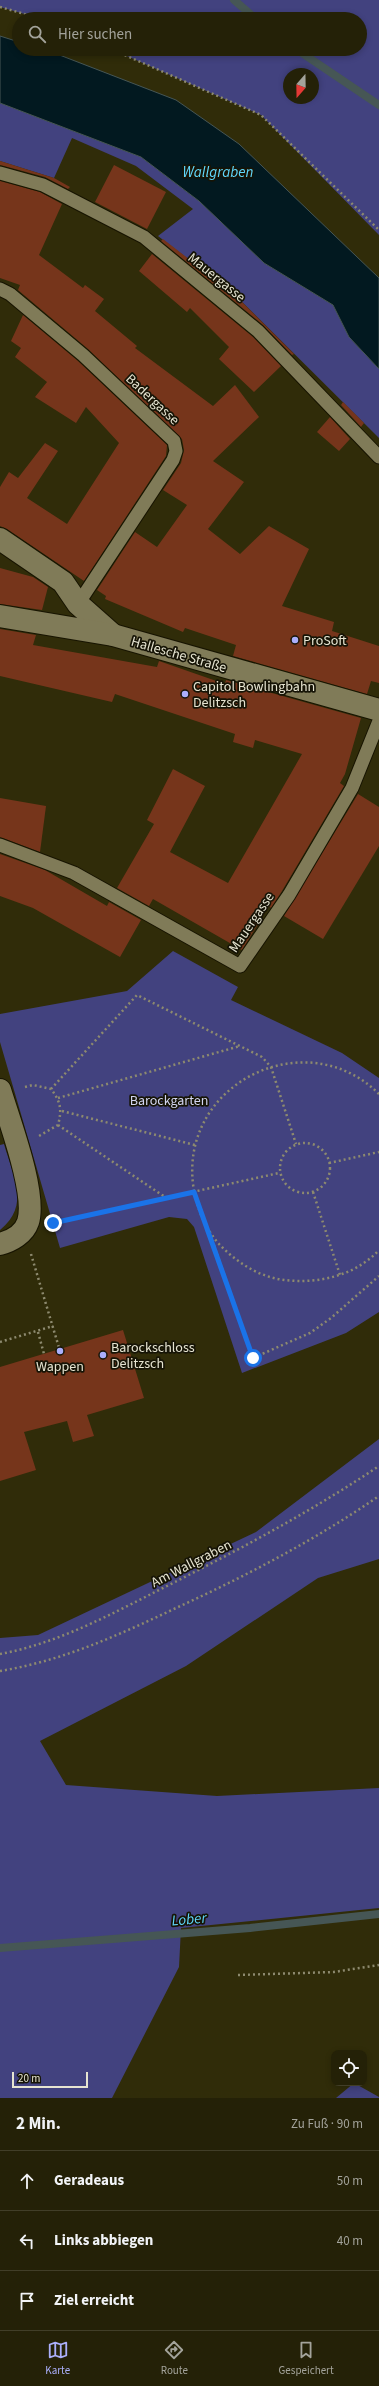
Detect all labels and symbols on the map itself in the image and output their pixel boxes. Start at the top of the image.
north arrow [283,68,319,104]
water label: Wallgraben [183,162,254,183]
street label: Mauergasse [183,248,250,307]
street label: Badergasse [121,369,184,430]
place label: ProSoft [303,631,347,651]
street label: Hallesche Straße [129,632,229,678]
marker: ProSoft [290,635,300,645]
place label: Capitol Bowlingbahn Delitzsch [193,677,315,713]
marker: Capitol Bowlingbahn Delitzsch [180,689,190,699]
street label: Mauergasse [224,888,279,957]
park label: Barockgarten [130,1091,208,1111]
route end [44,1214,62,1232]
place label: Barockschloss Delitzsch [111,1338,195,1374]
marker: Wappen [55,1346,65,1356]
route start [244,1349,262,1367]
marker: Barockschloss Delitzsch [98,1350,108,1360]
place label: Wappen [36,1357,84,1377]
street label: Am Wallgraben [148,1535,235,1593]
water label: Lober [171,1907,208,1931]
scale bar [12,2070,88,2089]

